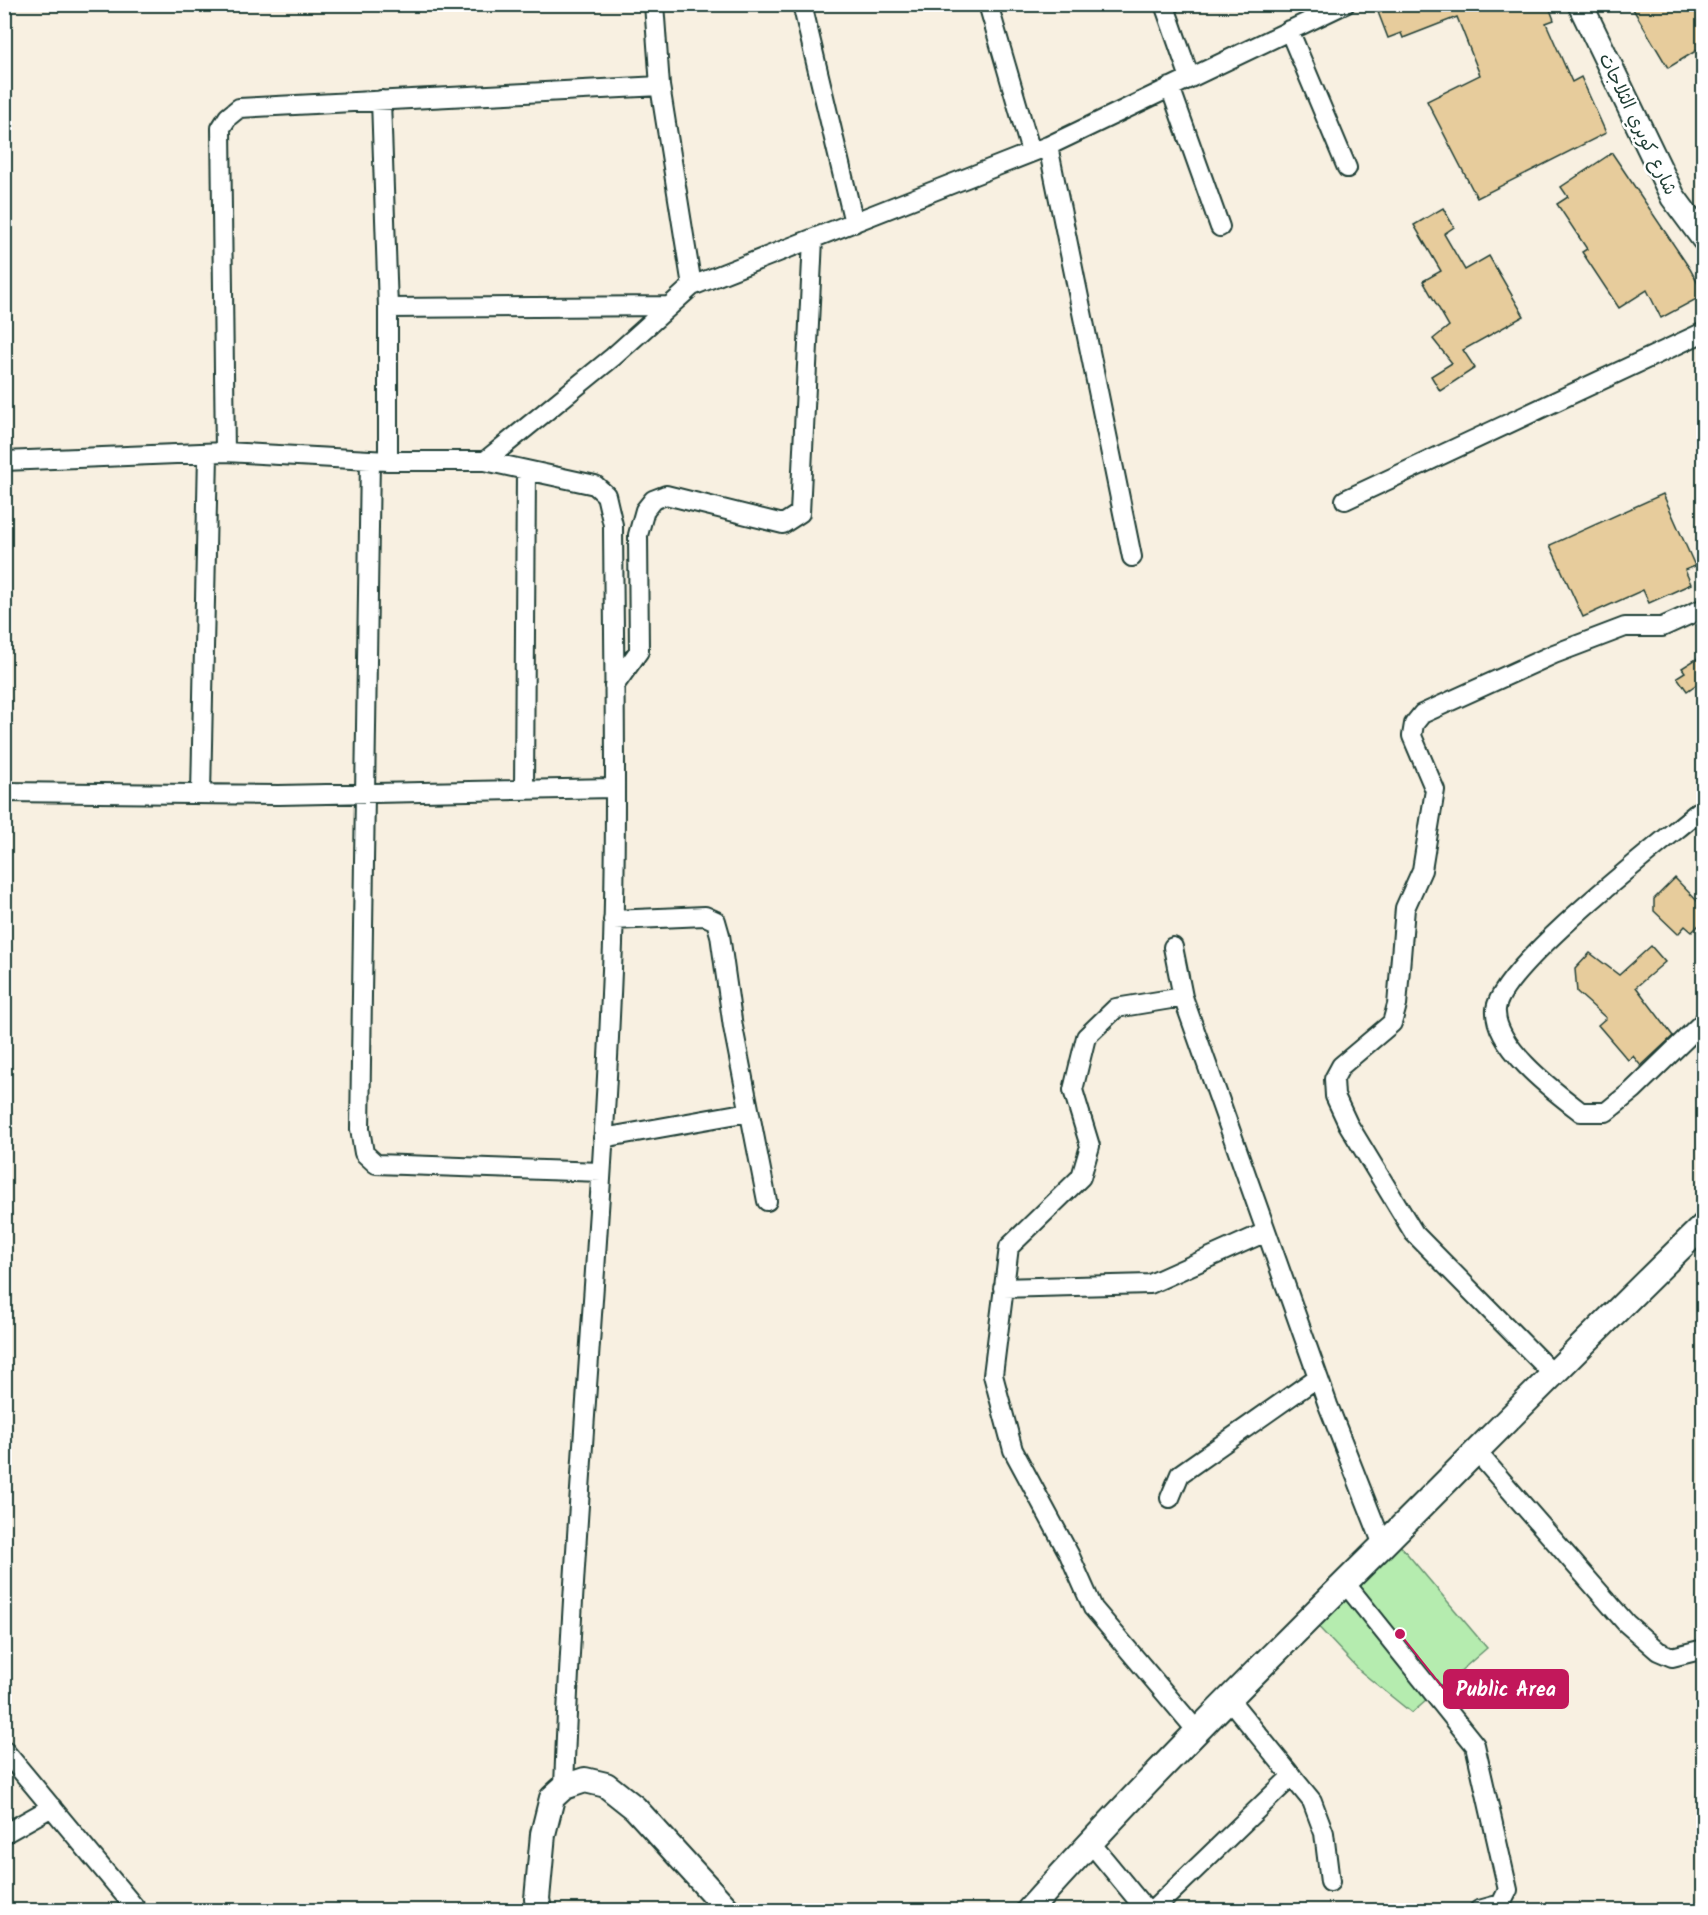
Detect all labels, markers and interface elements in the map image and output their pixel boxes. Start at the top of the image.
street label: شارع كوبري الثلاجات [1590,49,1684,201]
callout: Public Area [1444,1670,1568,1708]
text: Public Area [1456,1675,1556,1707]

